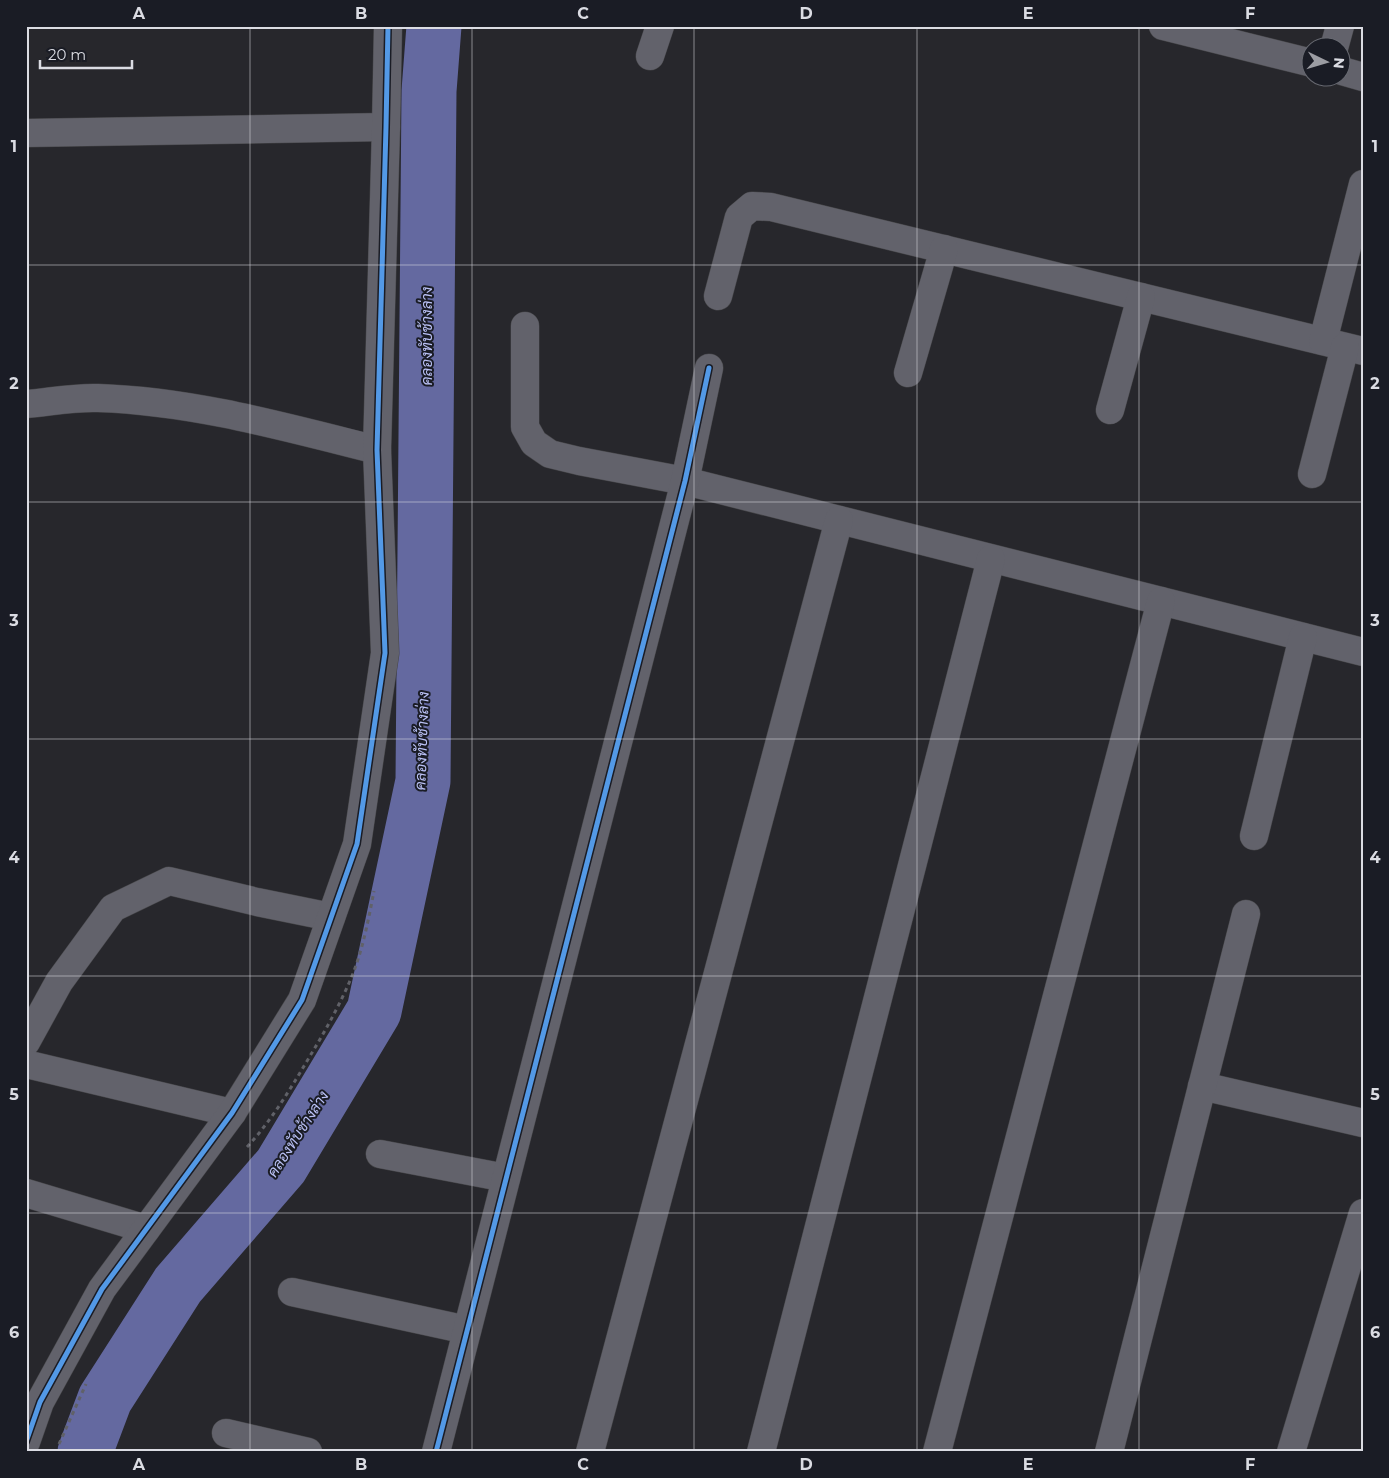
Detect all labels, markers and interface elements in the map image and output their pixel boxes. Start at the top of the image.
text: A [132,4,146,23]
text: B [355,4,367,23]
text: C [577,4,589,23]
text: D [799,4,813,23]
text: E [1023,4,1033,23]
text: F [1245,4,1255,23]
scale bar [40,38,132,70]
north arrow [1302,38,1352,88]
text: 20 m [48,45,86,64]
text: N [1329,57,1348,70]
text: 1 [11,137,17,156]
text: 1 [1372,137,1378,156]
water label: คลองทับช้างล่าง [417,286,436,385]
text: 2 [9,374,19,393]
text: 2 [1370,374,1380,393]
text: 3 [8,611,19,630]
text: 3 [1369,611,1380,630]
water label: คลองทับช้างล่าง [410,691,433,791]
text: 4 [8,848,20,867]
text: 4 [1369,848,1381,867]
text: 5 [9,1085,19,1104]
text: 5 [1370,1085,1380,1104]
water label: คลองทับช้างล่าง [263,1087,333,1180]
text: 6 [9,1323,19,1342]
text: 6 [1370,1323,1380,1342]
text: A [132,1455,146,1474]
text: B [355,1455,367,1474]
text: C [577,1455,589,1474]
text: D [799,1455,813,1474]
text: E [1023,1455,1033,1474]
text: F [1245,1455,1255,1474]

